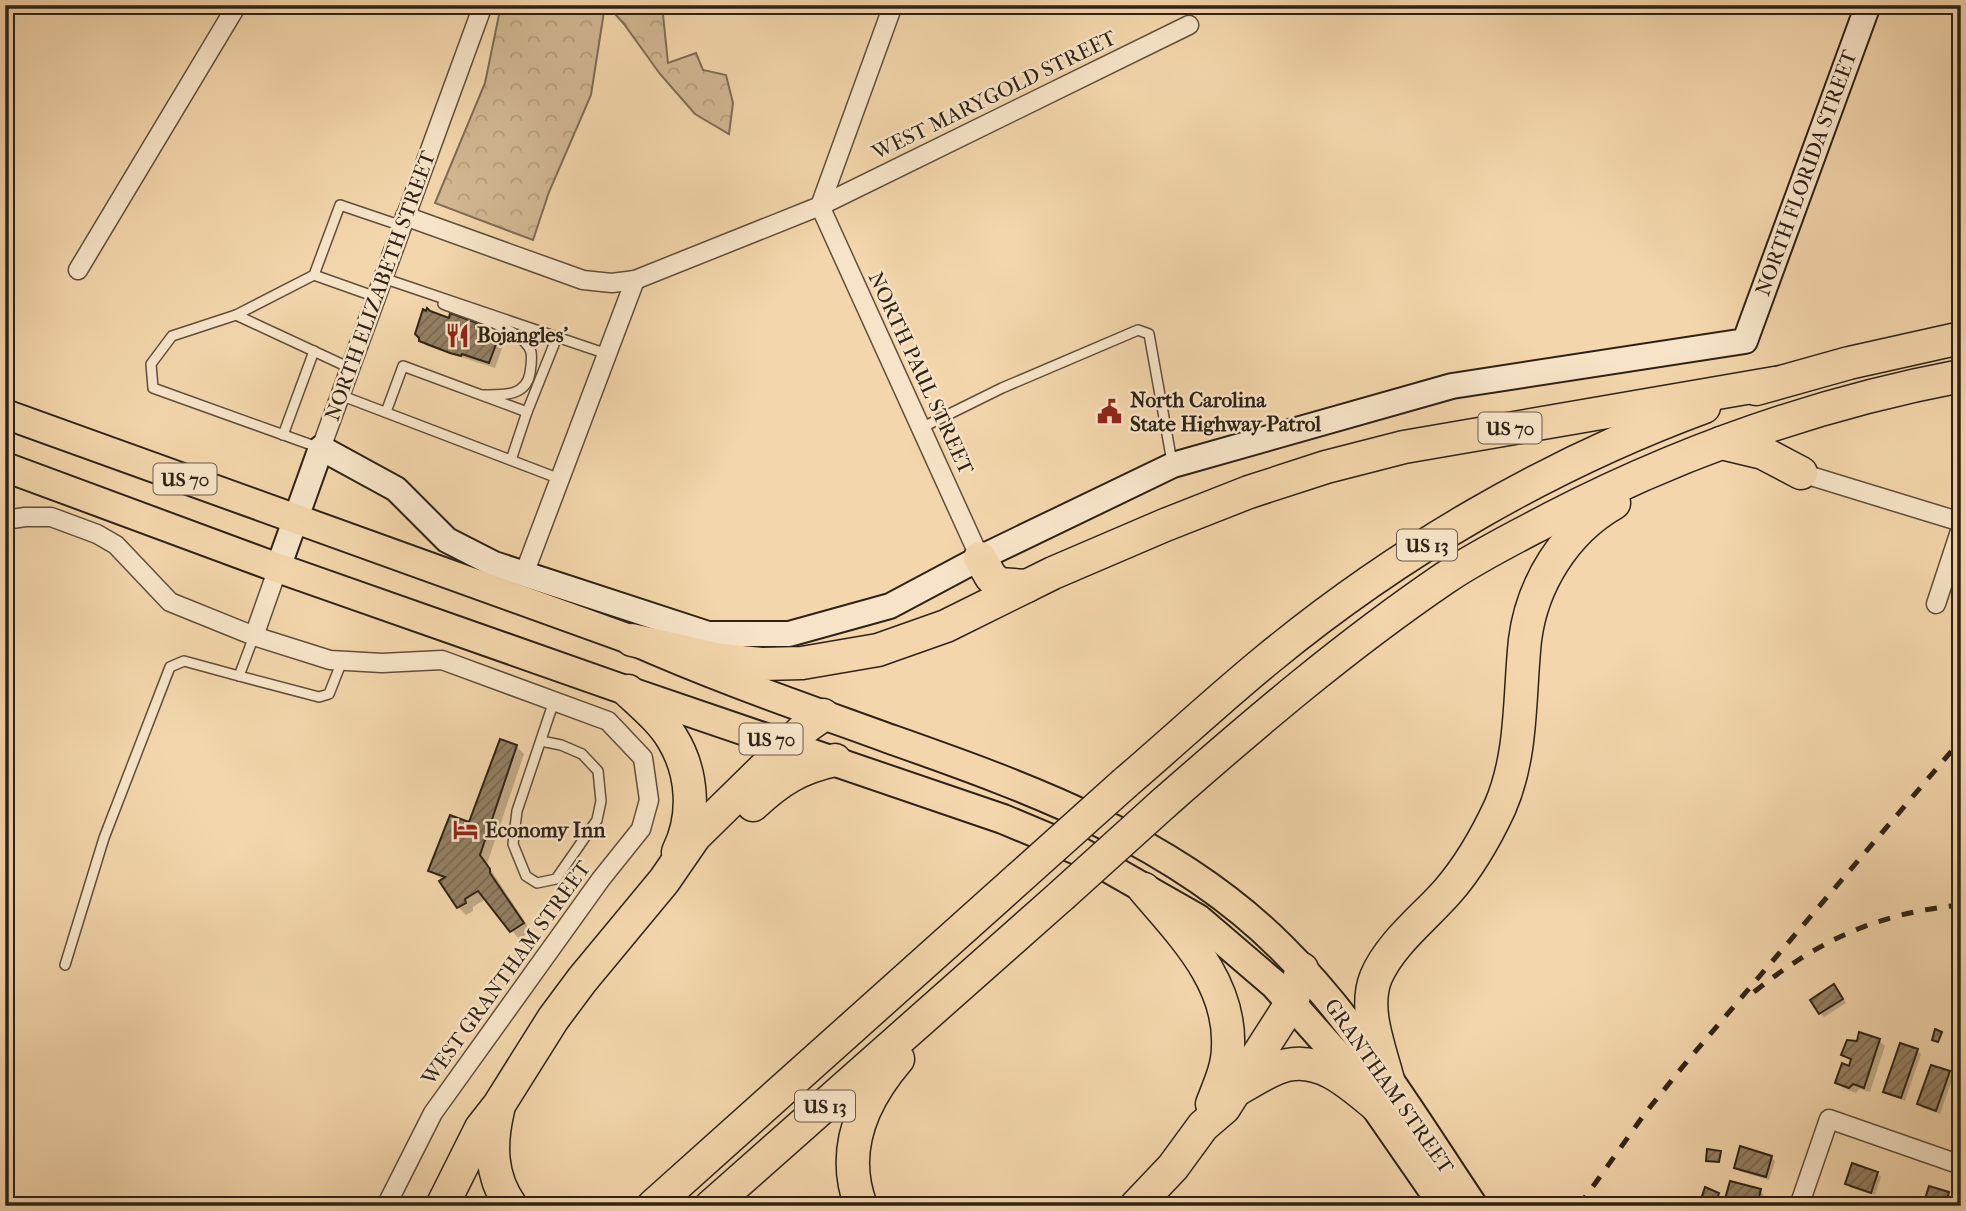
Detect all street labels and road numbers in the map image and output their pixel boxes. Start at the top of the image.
street label: WEST MARYGOLD STREET [867,25,1120,165]
street label: NORTH FLORIDA STREET [1750,46,1862,299]
street label: NORTH ELIZABETH STREET [320,147,440,424]
street label: NORTH PAUL STREET [864,268,979,479]
road number: US 70 [1478,412,1542,444]
road number: US 70 [154,464,216,494]
road number: US 13 [1397,530,1457,560]
road number: US 70 [740,724,802,754]
street label: WEST GRANTHAM STREET [416,856,596,1090]
street label: GRANTHAM STREET [1320,994,1459,1179]
road number: US 13 [795,1090,855,1122]

